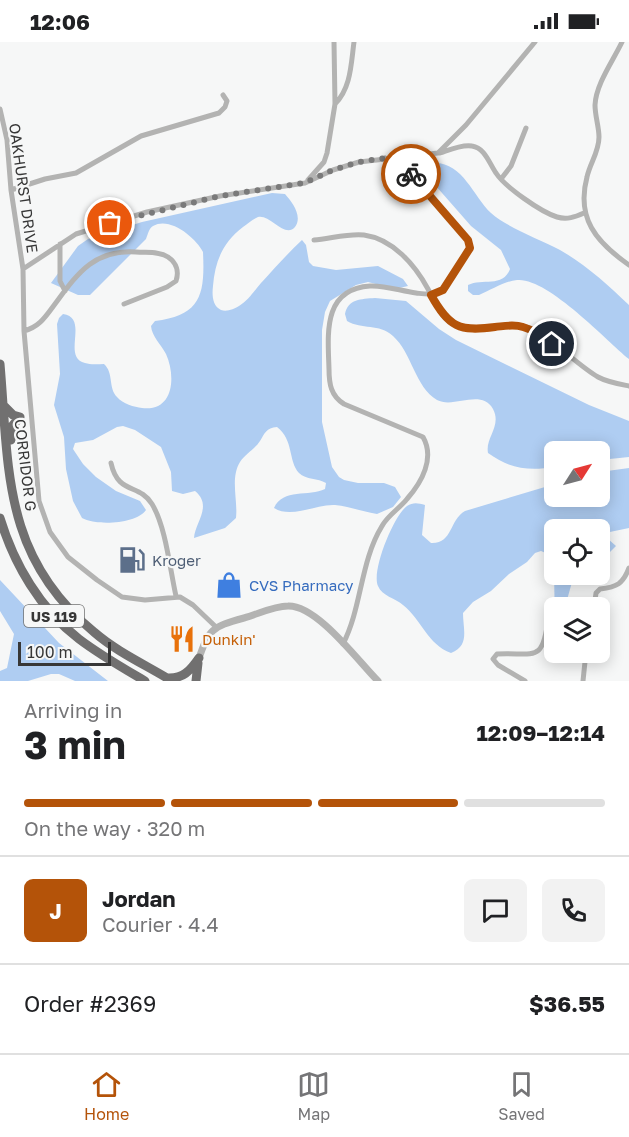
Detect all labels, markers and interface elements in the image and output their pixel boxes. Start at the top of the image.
text: 12:06 [30,8,90,35]
street label: OAKHURST DRIVE [6,122,42,254]
courier [381,144,441,204]
icon: bike [395,158,428,191]
pin [84,197,135,248]
icon: bag [93,206,126,239]
pin [526,318,577,369]
icon: home [535,327,568,360]
street label: CORRIDOR G [11,418,41,512]
north arrow [544,441,610,507]
map controls [544,441,610,663]
button: locate [544,519,610,585]
fuel station icon: Kroger [117,545,147,575]
place label: Kroger [152,551,201,569]
shop icon: CVS Pharmacy [214,570,244,600]
place label: CVS Pharmacy [249,576,354,594]
button: layers [544,597,610,663]
road number: US 119 [24,605,84,627]
restaurant icon: Dunkin' [167,624,197,654]
place label: Dunkin' [202,630,256,648]
scale bar [18,639,111,666]
text: 100 m [27,642,73,662]
text: Arriving in [24,698,122,722]
text: 12:09–12:14 [476,719,605,746]
text: 3 min [24,721,126,768]
text: On the way · 320 m [24,816,205,840]
button: chat [464,879,527,942]
button: phone [542,879,605,942]
text: Jordan [102,885,176,912]
text: J [49,897,62,924]
text: Courier · 4.4 [102,912,219,936]
text: Order #2369 [24,990,156,1017]
text: $36.55 [529,990,605,1017]
tab: Home [84,1068,129,1124]
tab: Map [297,1068,330,1124]
tab: Saved [498,1068,545,1124]

